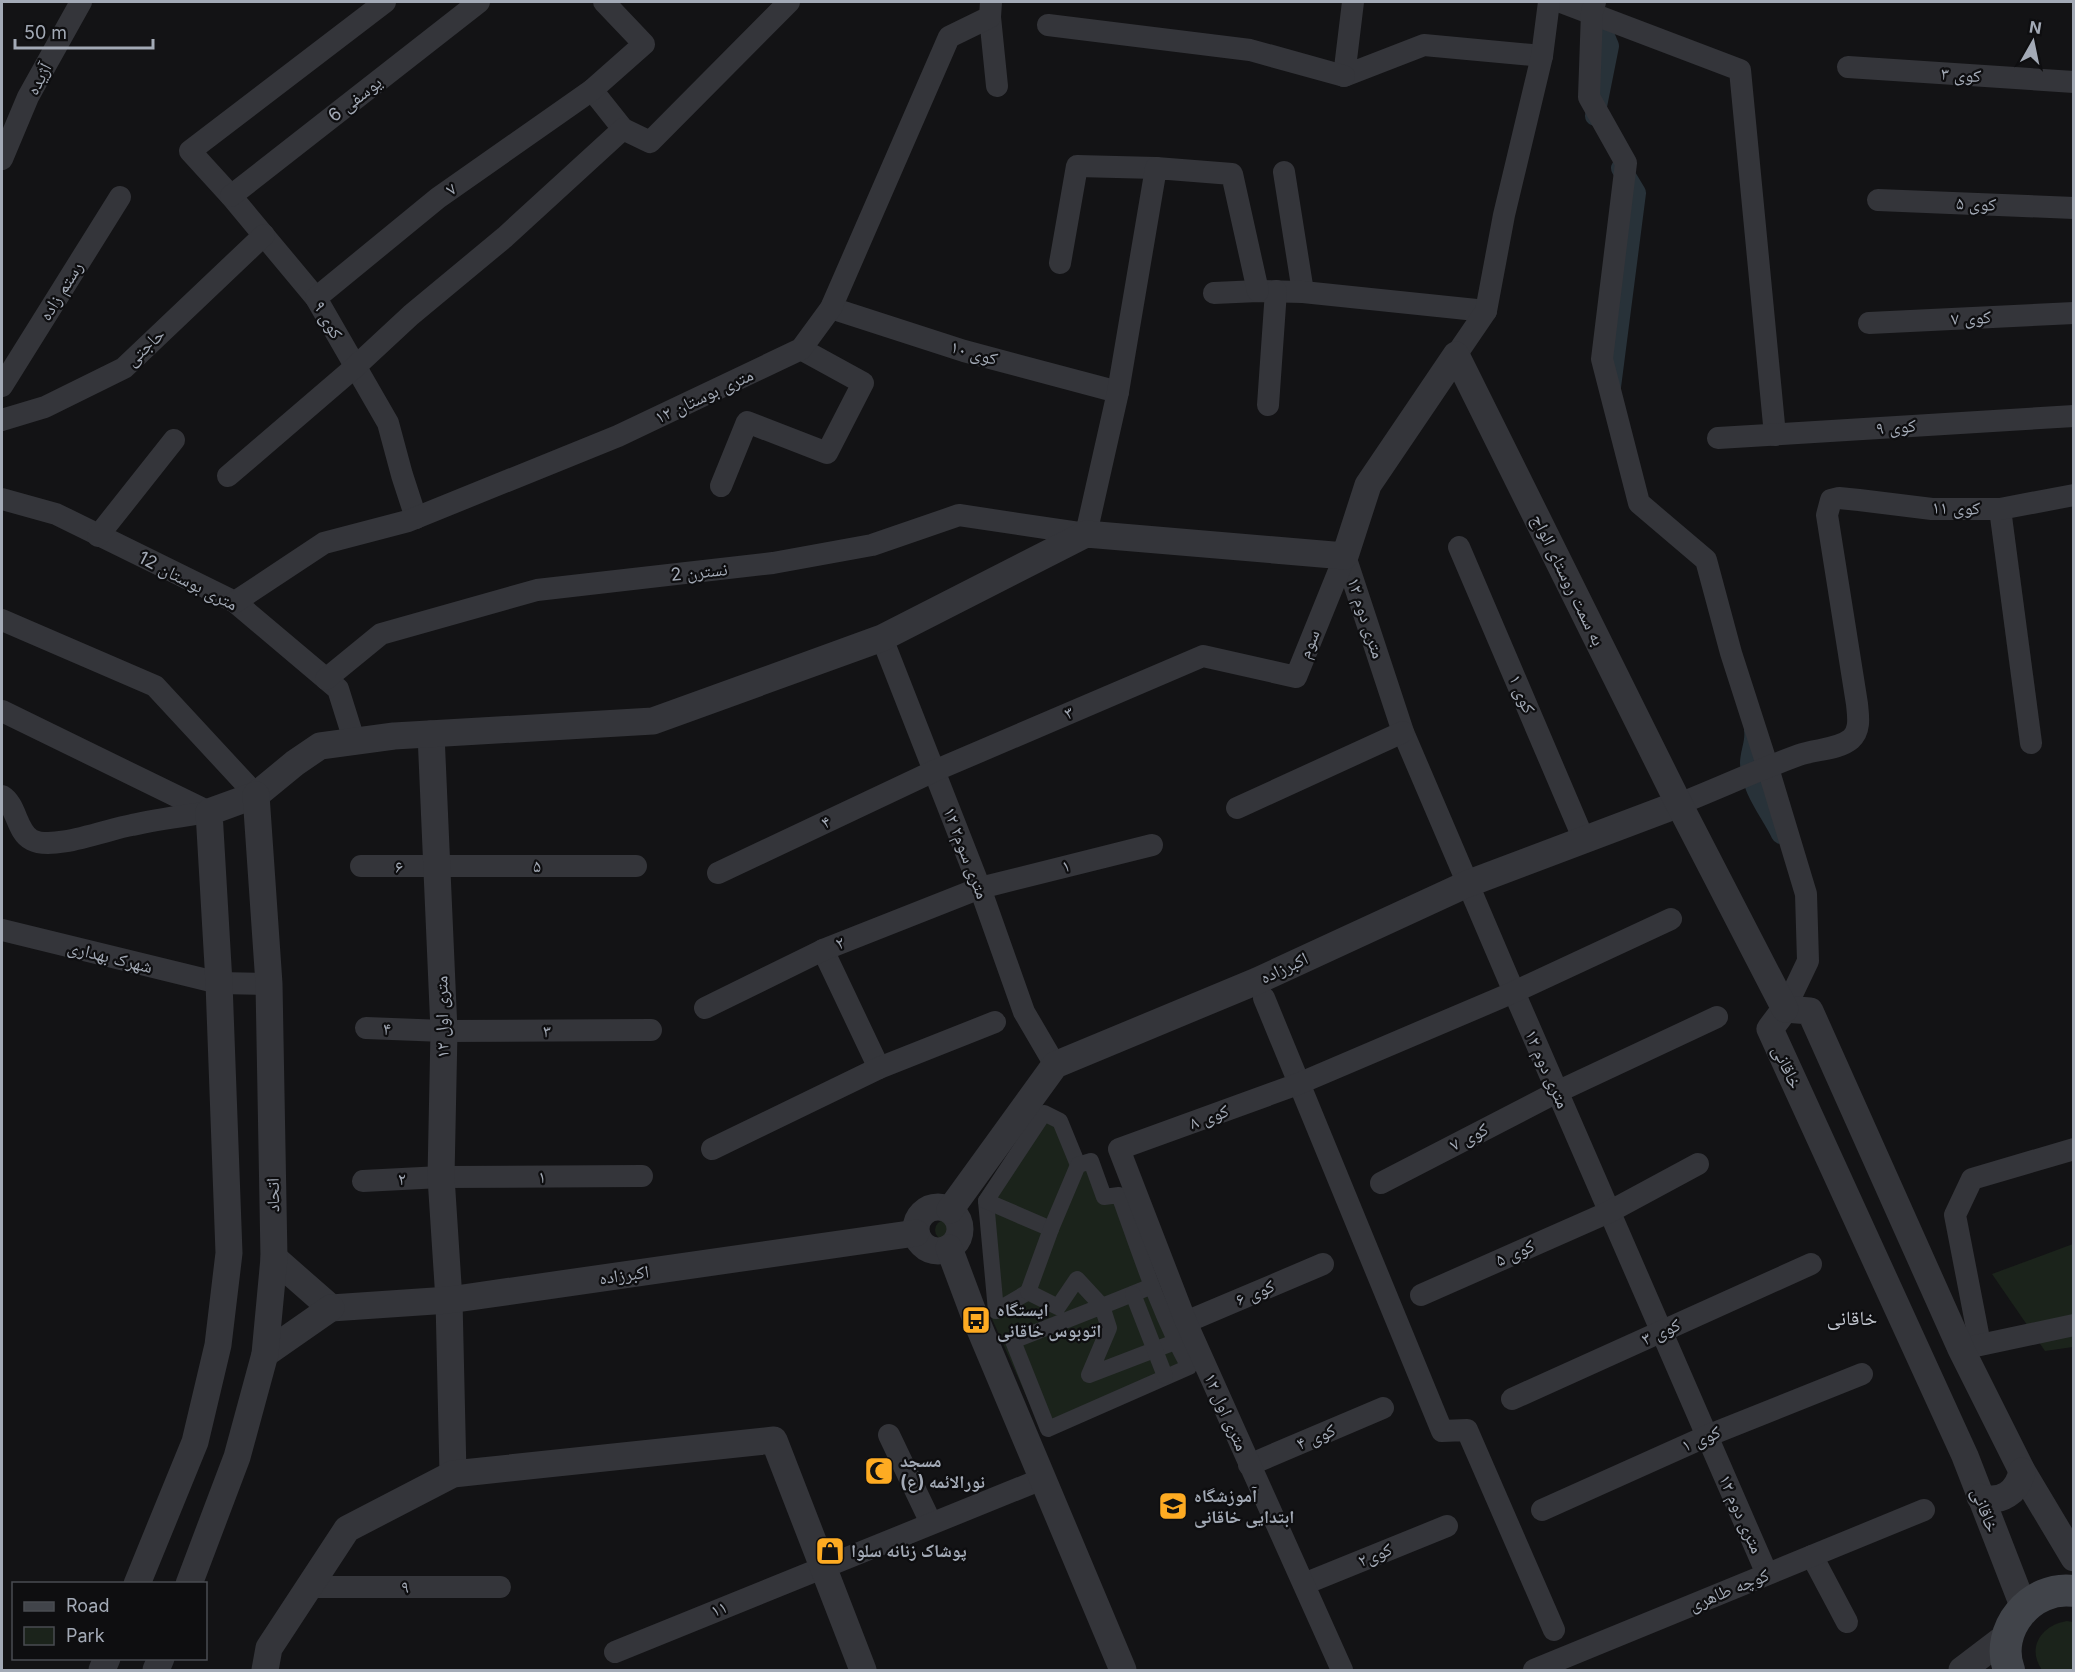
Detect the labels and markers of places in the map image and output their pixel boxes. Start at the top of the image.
place label: ایستگاه اتوبوس خاقانی [997,1299,1101,1342]
bus stop icon: ایستگاه اتوبوس خاقانی [960,1304,992,1336]
place label: مسجد نورالائمه (ع) [900,1450,985,1493]
mosque icon: مسجد نورالائمه (ع) [863,1455,895,1487]
place label: آموزشگاه ابتدایی خاقانی [1194,1485,1294,1528]
school or university icon: آموزشگاه ابتدایی خاقانی [1157,1490,1189,1522]
shop icon: پوشاک زنانه سلوا [814,1535,846,1567]
place label: پوشاک زنانه سلوا [851,1540,967,1562]

